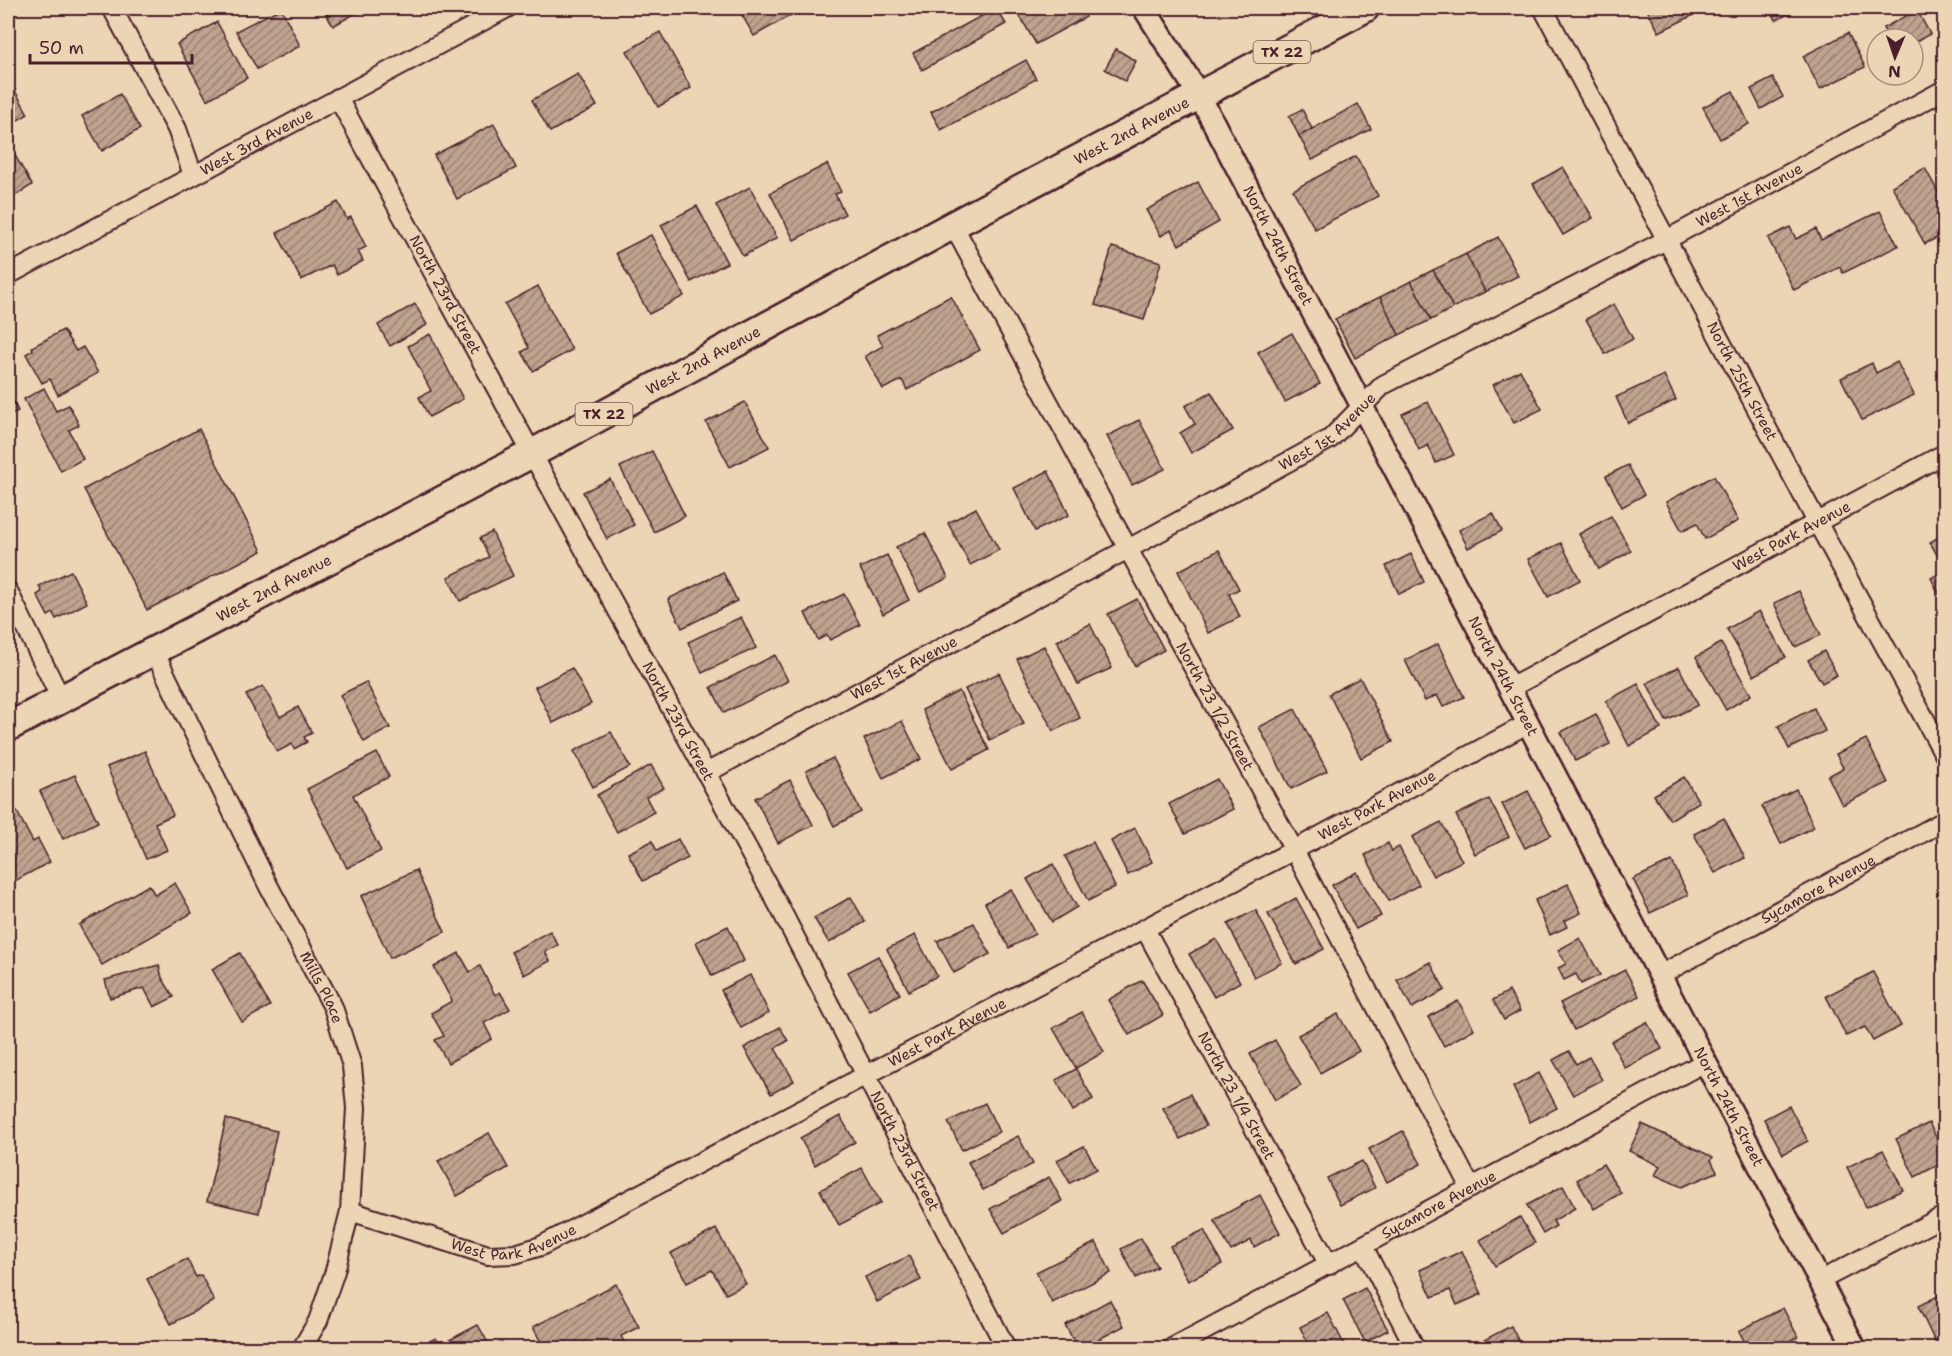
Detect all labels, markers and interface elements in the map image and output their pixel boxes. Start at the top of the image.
scale bar [30,27,192,65]
north arrow [1865,27,1925,87]
text: 50 m [39,36,84,60]
road number: TX 22 [1254,41,1310,63]
text: N [1888,61,1901,82]
street label: West 2nd Avenue [1071,92,1193,170]
street label: West 3rd Avenue [197,104,317,180]
street label: West 1st Avenue [1692,158,1806,232]
street label: North 24th Street [1238,182,1317,309]
street label: North 23rd Street [405,232,486,358]
street label: North 25th Street [1702,318,1782,444]
street label: West 2nd Avenue [642,321,764,400]
street label: West 1st Avenue [1275,388,1380,475]
road number: TX 22 [576,403,632,425]
street label: West Park Avenue [1729,496,1854,576]
street label: West 2nd Avenue [213,550,335,627]
street label: North 24th Street [1464,613,1543,740]
street label: West 1st Avenue [847,631,961,705]
street label: North 23 1/2 Street [1171,639,1258,774]
street label: North 23rd Street [638,658,719,784]
street label: West Park Avenue [1314,765,1439,845]
street label: Sycamore Avenue [1757,850,1879,928]
street label: Mills Place [295,948,348,1026]
street label: West Park Avenue [884,993,1010,1072]
street label: North 23 1/4 Street [1193,1028,1279,1163]
street label: North 24th Street [1689,1043,1768,1170]
street label: North 23rd Street [866,1087,944,1215]
street label: Sycamore Avenue [1378,1166,1500,1244]
street label: West Park Avenue [448,1219,580,1265]

